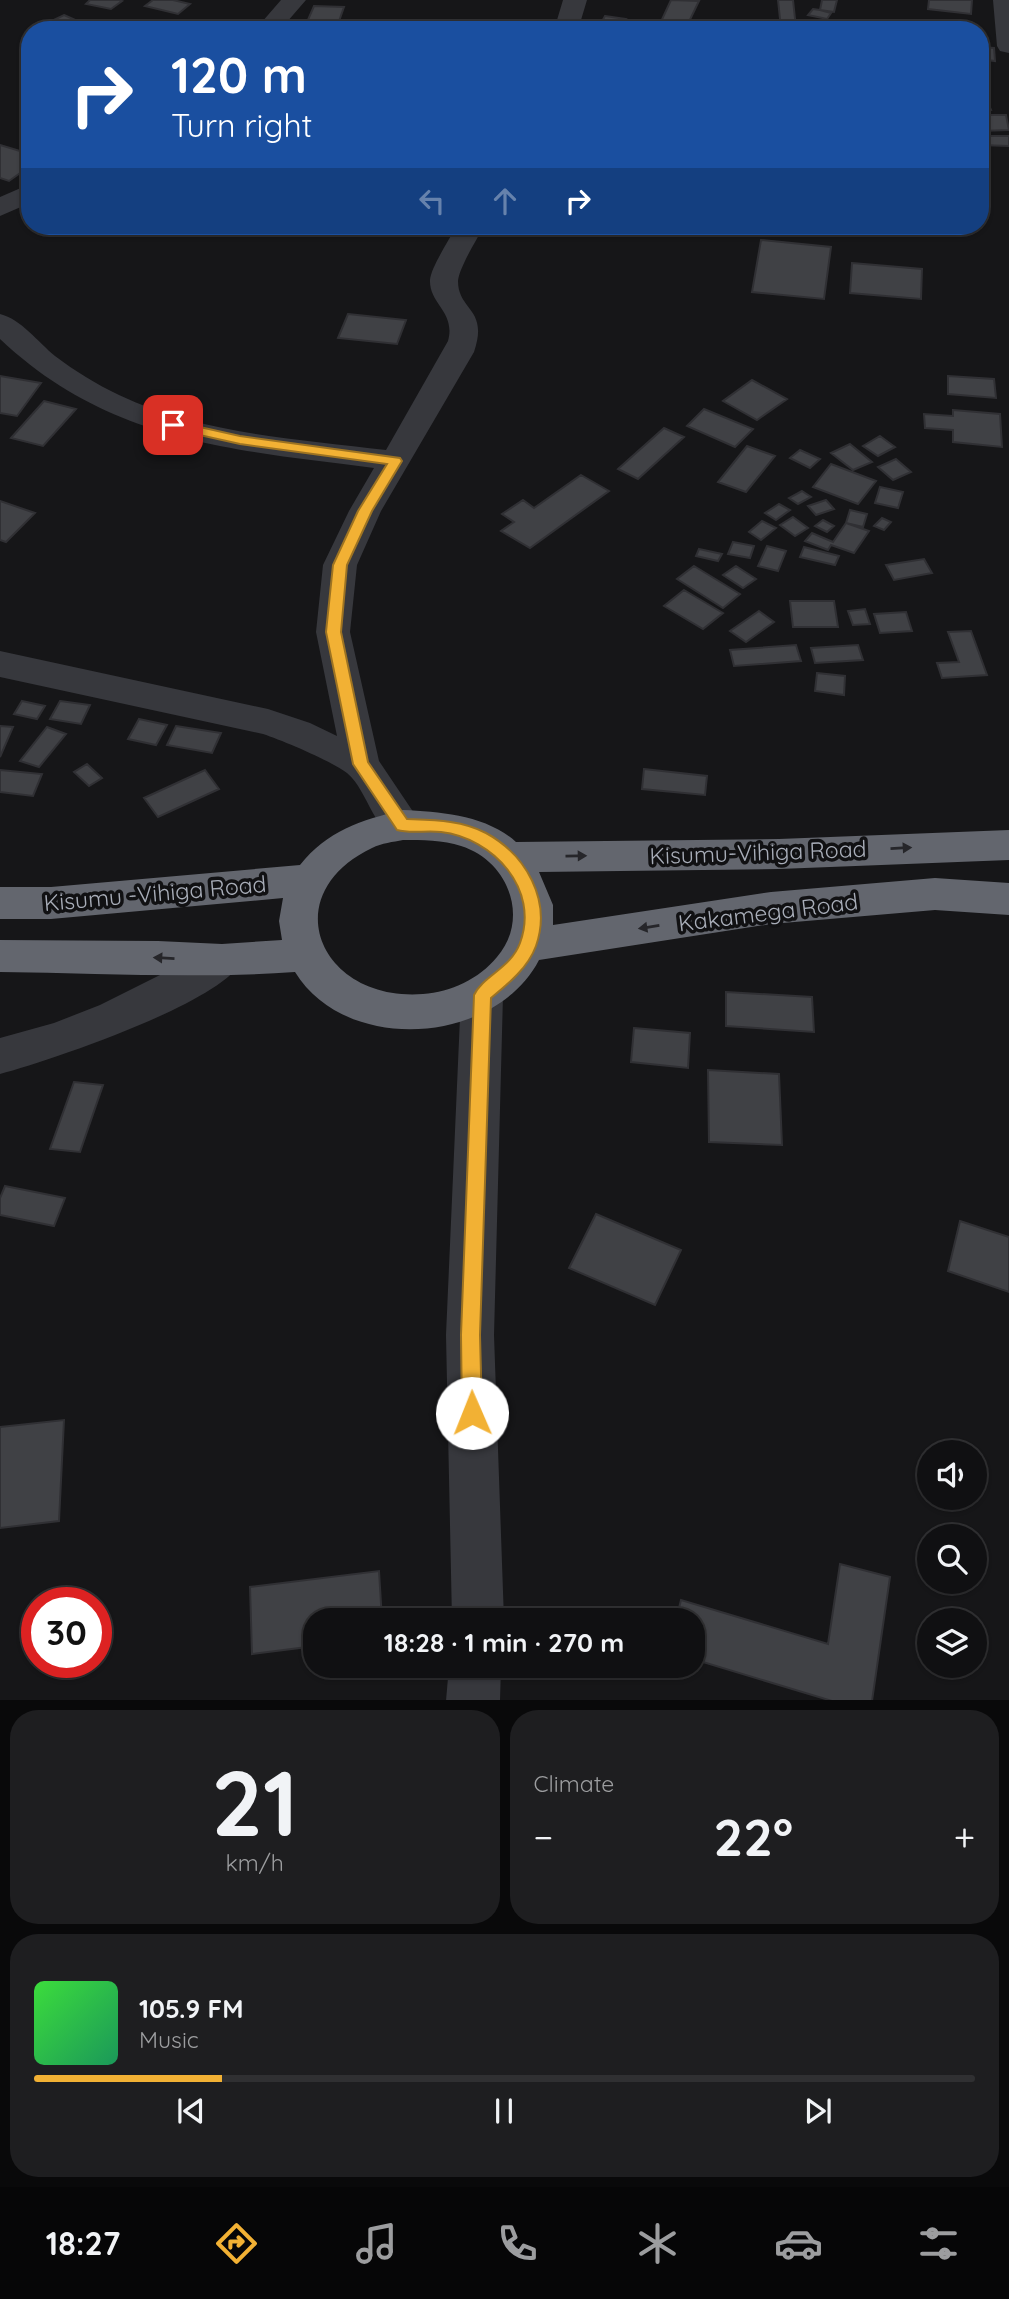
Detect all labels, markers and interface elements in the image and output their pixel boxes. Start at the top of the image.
text: 120 m [171,44,307,105]
icon: right [56,49,147,140]
text: Turn right [171,105,312,145]
icon: left [413,182,451,220]
icon: ahead [486,182,524,220]
icon: right [559,182,597,220]
pin [143,395,203,455]
icon: arrive [154,406,192,444]
street label: Kisumu-Vihiga Road [649,834,867,870]
one-way arrow [891,842,913,853]
one-way arrow [565,850,587,862]
street label: Kisumu -Vihiga Road [42,869,268,917]
street label: Kakamega Road [676,887,860,937]
one-way arrow [638,922,660,933]
one-way arrow [153,952,175,963]
position arrow [435,1376,509,1450]
map controls [917,1440,987,1678]
button: sound [917,1440,987,1510]
button: search [917,1524,987,1594]
speed limit sign: 30 [21,1587,112,1678]
button: layers [917,1608,987,1678]
text: 18:28 · 1 min · 270 m [384,1626,624,1659]
text: 21 [211,1745,298,1859]
text: Climate [534,1769,614,1798]
text: 22° [714,1804,793,1869]
text: − [534,1813,553,1861]
text: + [954,1813,975,1861]
text: km/h [226,1848,284,1877]
text: 105.9 FM [139,1992,243,2025]
text: Music [139,2025,199,2054]
icon: previous [172,2092,210,2130]
icon: pause [485,2092,523,2130]
icon: next [799,2092,837,2130]
icon: directions [212,2219,261,2268]
icon: music [352,2219,401,2268]
icon: phone [493,2219,542,2268]
icon: climate [633,2219,682,2268]
icon: car [774,2219,823,2268]
icon: filters [914,2219,963,2268]
text: 18:27 [46,2223,120,2263]

